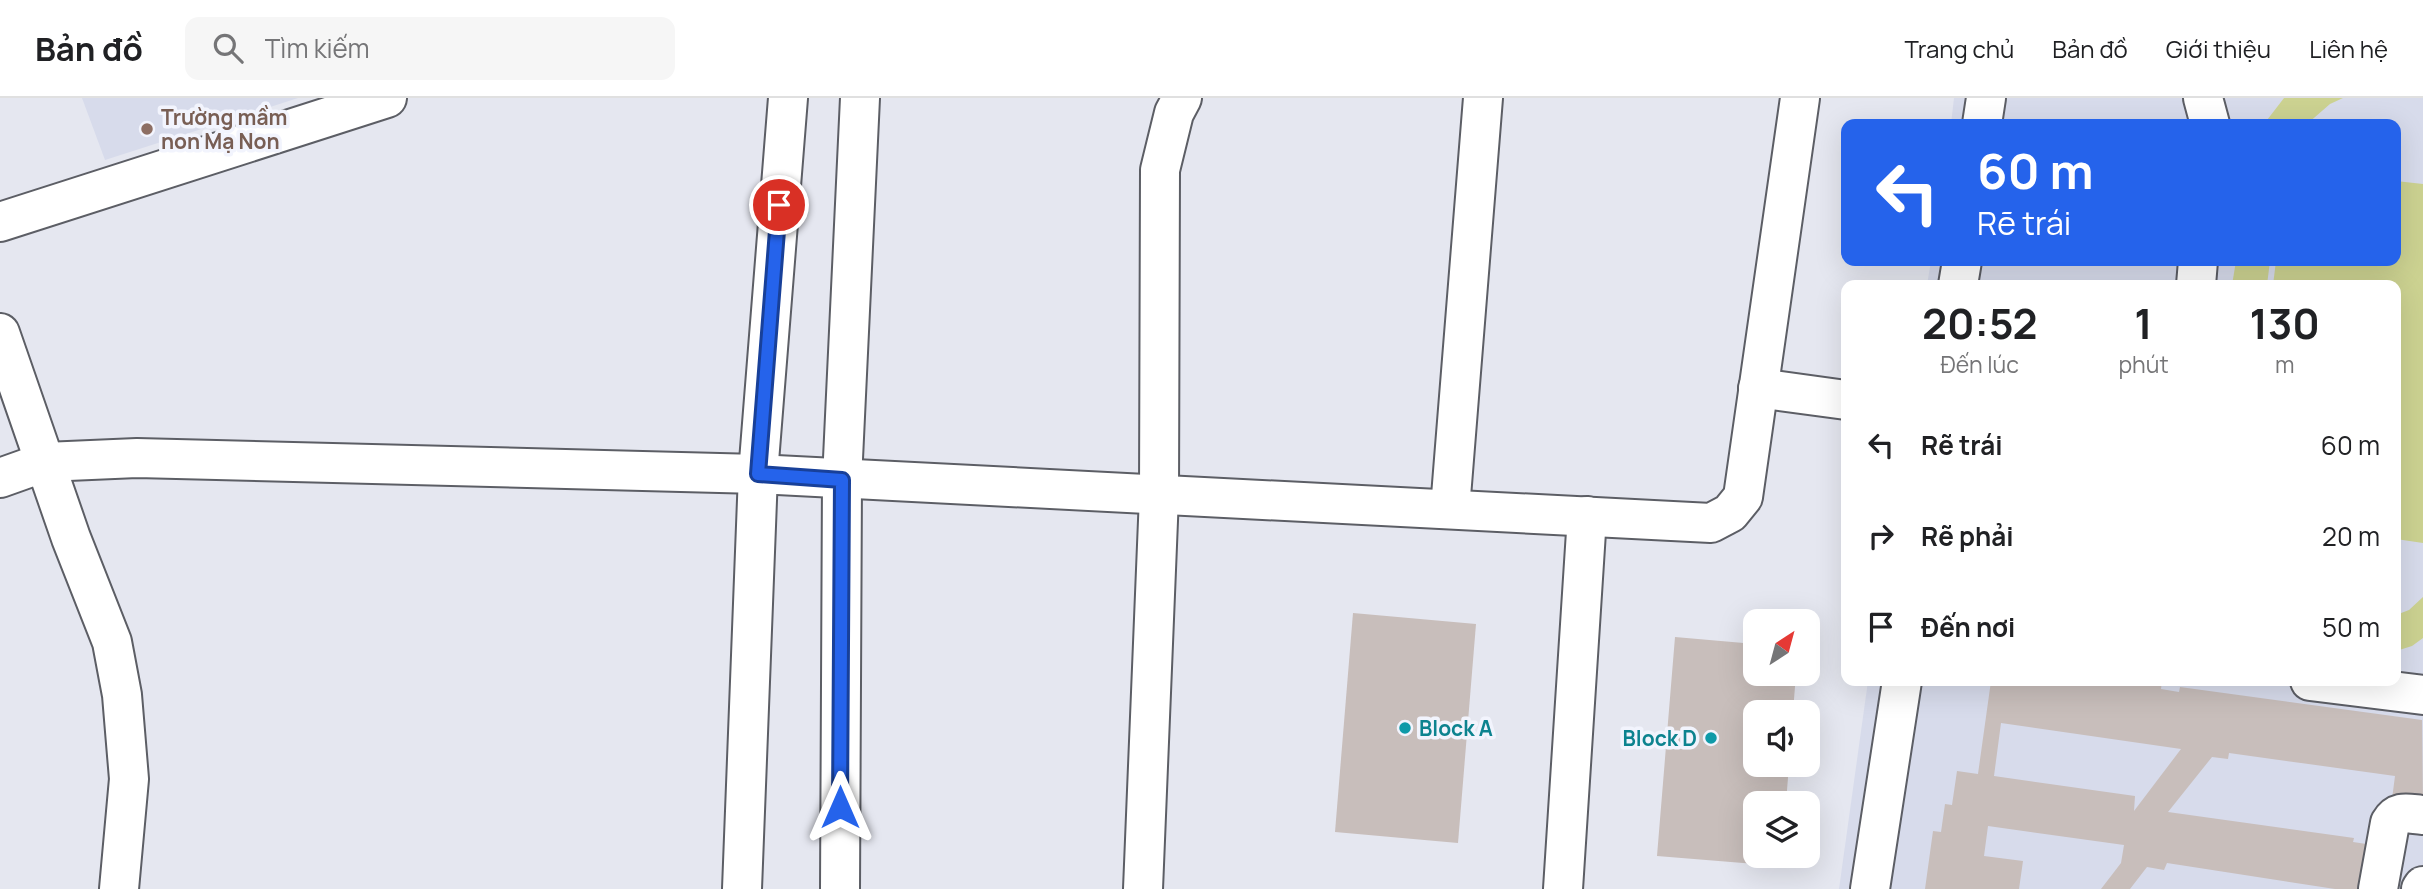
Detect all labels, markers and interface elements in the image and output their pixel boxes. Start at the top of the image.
search box [185,17,675,80]
text: Bản đồ [35,26,143,71]
icon: search [209,29,247,67]
text: Tìm kiếm [265,30,369,66]
text: Trang chủ [1905,32,2014,65]
text: Bản đồ [2052,32,2128,65]
text: Giới thiệu [2166,32,2271,65]
text: Liên hệ [2309,32,2388,65]
place label: Trường mầm non Mạ Non [161,103,287,155]
marker: Trường mầm non Mạ Non [139,121,155,137]
text: 60 m [1977,137,2094,204]
icon: left [1862,147,1953,238]
pin [749,175,809,235]
icon: arrive [760,186,798,224]
text: Rẽ trái [1977,201,2071,245]
text: 20:52 [1922,294,2038,352]
text: 1 [2134,294,2153,352]
text: 130 [2250,294,2320,352]
text: Đến lúc [1941,348,2019,380]
text: phút [2118,348,2169,380]
text: m [2275,348,2295,380]
icon: left [1862,426,1900,464]
text: Rẽ trái [1921,427,2003,463]
text: 60 m [2321,427,2380,463]
icon: right [1862,517,1900,555]
text: Rẽ phải [1921,518,2014,554]
text: 20 m [2322,518,2380,554]
icon: arrive [1862,608,1900,646]
north arrow [1743,609,1820,686]
map controls [1743,609,1820,868]
text: Đến nơi [1921,609,2015,645]
text: 50 m [2322,609,2380,645]
button: sound [1743,700,1820,777]
place label: Block A [1419,714,1493,742]
marker: Block A [1397,720,1413,736]
place label: Block D [1623,724,1697,752]
marker: Block D [1703,730,1719,746]
position arrow [803,770,877,844]
button: layers [1743,791,1820,868]

